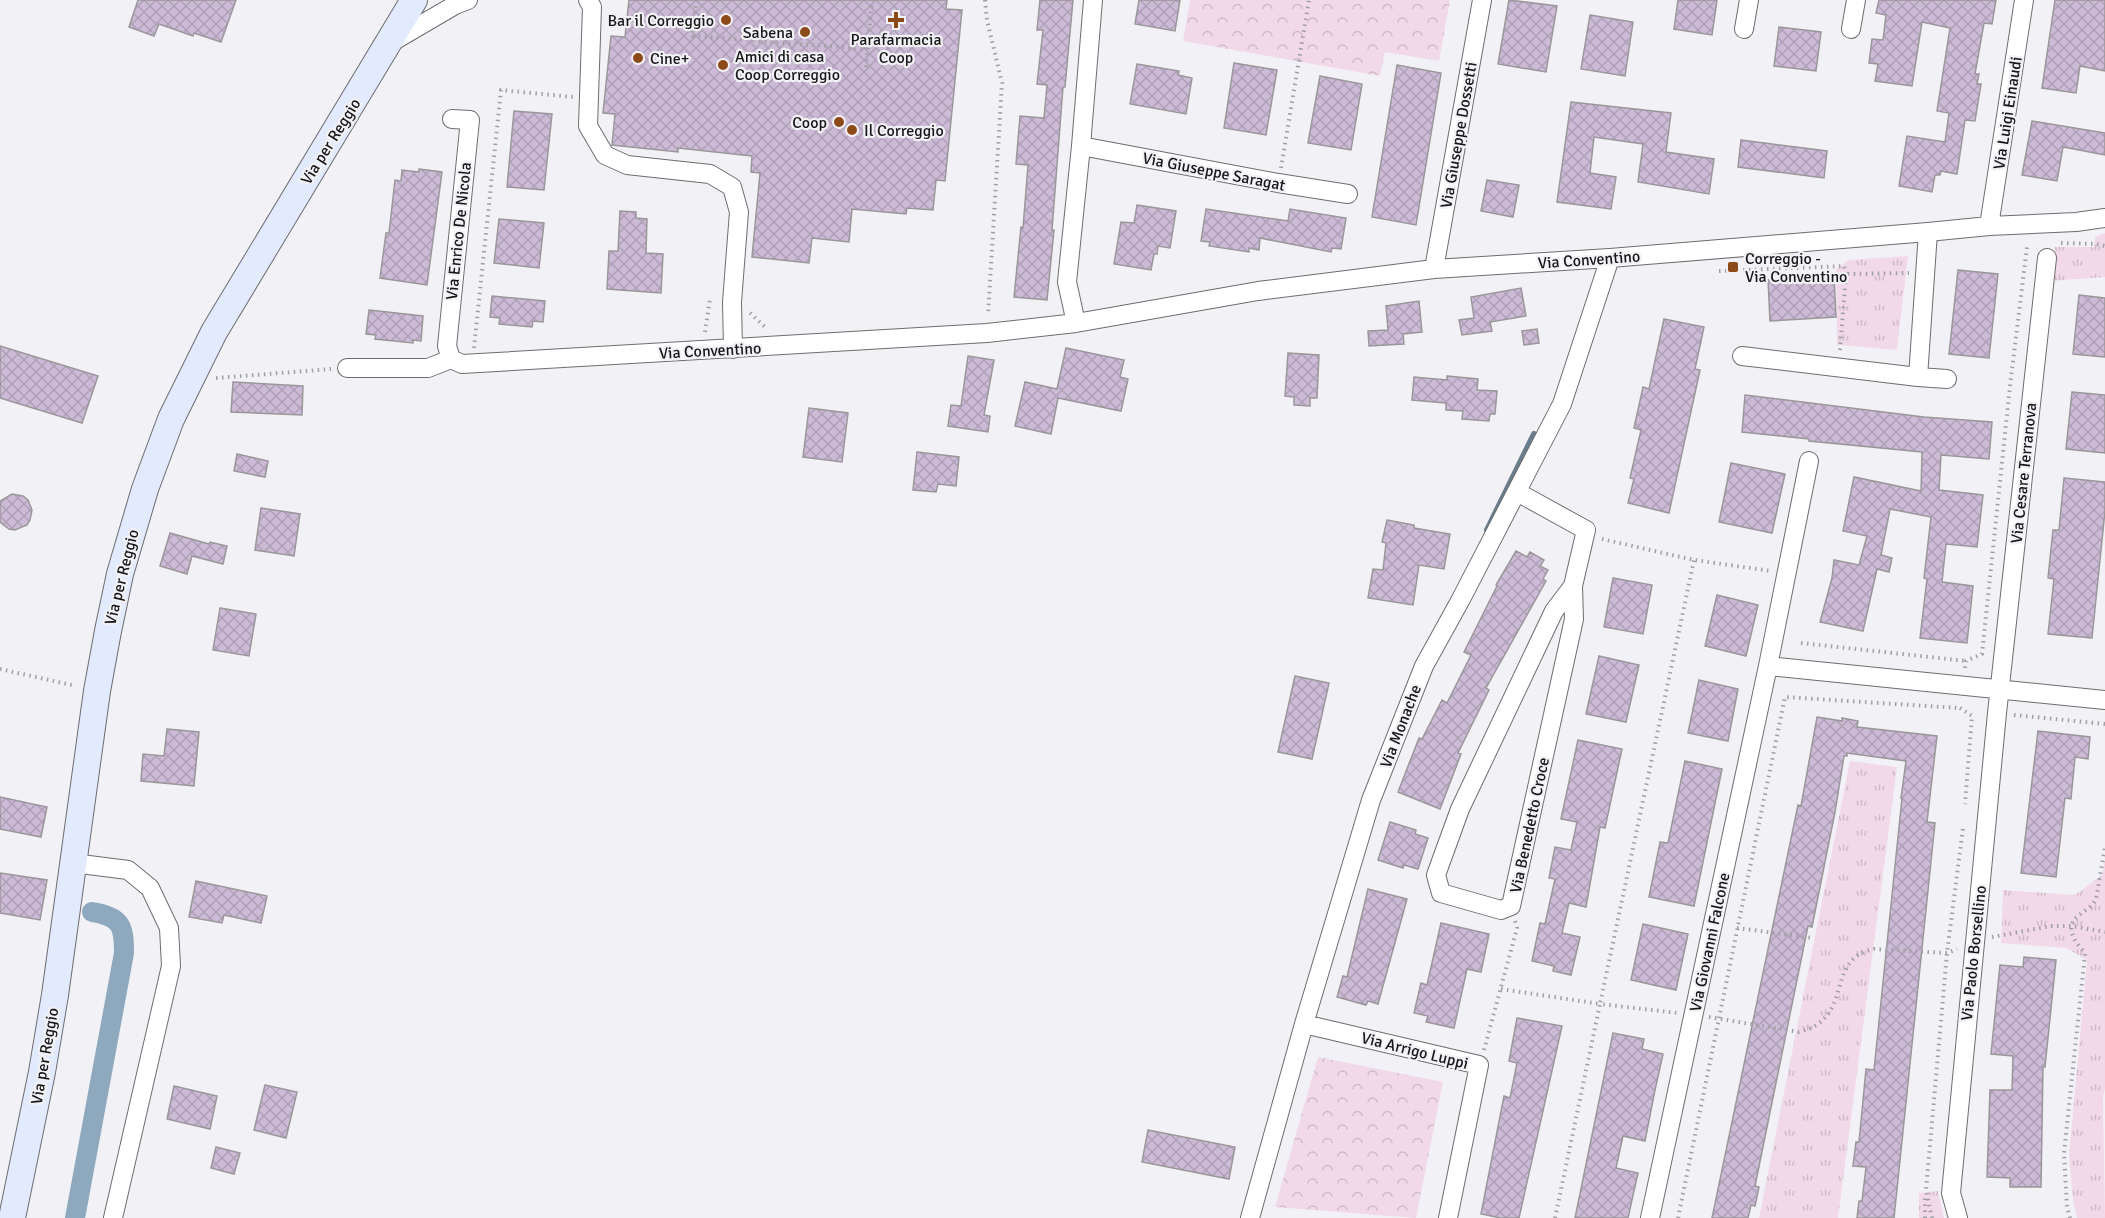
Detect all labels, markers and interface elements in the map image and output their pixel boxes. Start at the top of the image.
place label: Bar il Correggio [607,11,714,31]
marker: Bar il Correggio [719,13,733,27]
marker: Parafarmacia Coop [889,13,903,27]
place label: Sabena [743,23,793,43]
marker: Sabena [798,25,812,39]
place label: Parafarmacia Coop [850,30,942,68]
place label: Amici di casa Coop Correggio [735,47,840,85]
place label: Cine+ [650,49,689,69]
marker: Cine+ [631,51,645,65]
street label: Via Luigi Einaudi [1989,55,2027,171]
marker: Amici di casa Coop Correggio [716,58,730,72]
street label: Via Giuseppe Dossetti [1436,60,1482,210]
street label: Via per Reggio [296,95,365,188]
place label: Coop [792,113,827,133]
marker: Coop [832,115,846,129]
place label: Il Correggio [864,121,944,141]
marker: Il Correggio [845,123,859,137]
street label: Via Giuseppe Saragat [1141,148,1287,196]
street label: Via Enrico De Nicola [442,161,476,301]
street label: Via Conventino [1537,246,1641,274]
place label: Correggio - Via Conventino [1745,249,1847,287]
marker: Correggio - Via Conventino [1726,260,1740,274]
street label: Via Conventino [658,338,762,364]
street label: Via Cesare Terranova [2007,402,2041,545]
street label: Via per Reggio [100,527,144,627]
street label: Via Monache [1376,682,1426,771]
street label: Via Benedetto Croce [1506,756,1554,895]
street label: Via Giovanni Falcone [1685,871,1734,1014]
street label: Via Paolo Borsellino [1957,884,1991,1022]
street label: Via per Reggio [27,1006,63,1106]
street label: Via Arrigo Luppi [1359,1028,1470,1074]

